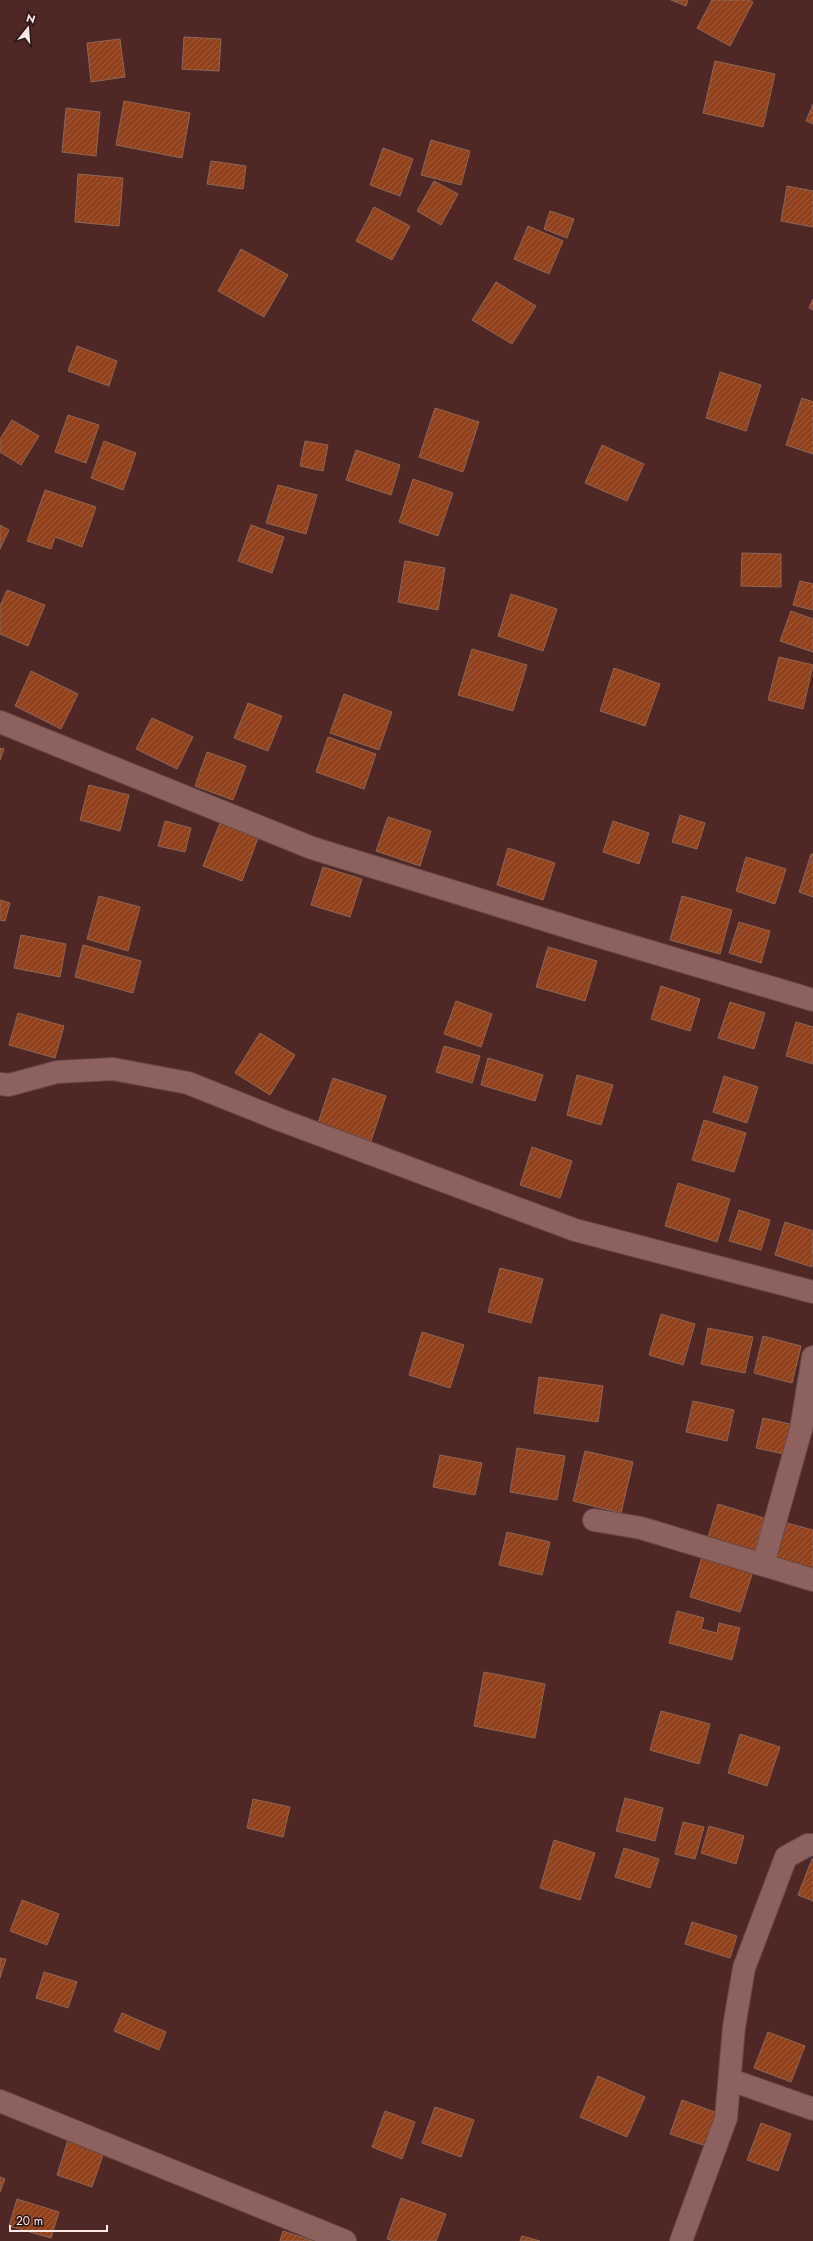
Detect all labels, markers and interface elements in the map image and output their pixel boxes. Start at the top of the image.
north arrow [8,8,48,48]
text: N [24,10,37,27]
scale bar [10,2207,107,2233]
text: 20 m [16,2212,43,2230]

